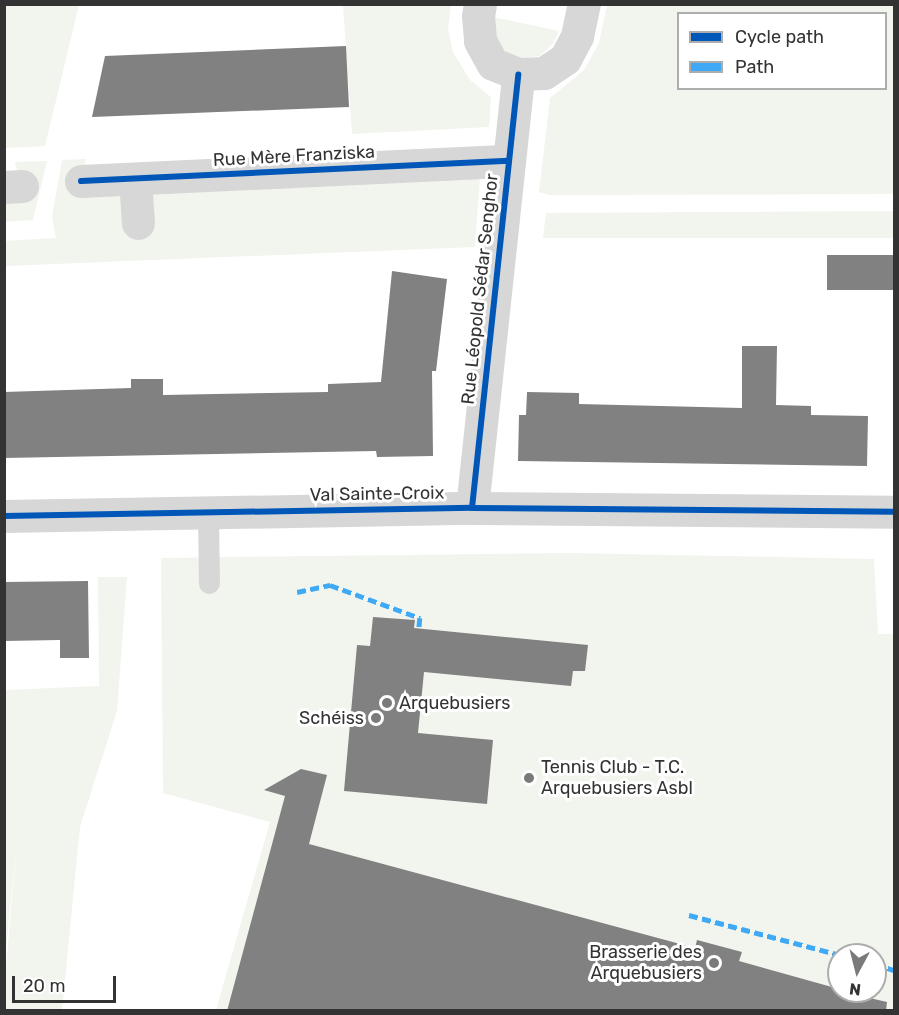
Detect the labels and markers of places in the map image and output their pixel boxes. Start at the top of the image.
place label: Arquebusiers [399,692,511,714]
marker: Arquebusiers [380,696,394,710]
place label: Schéiss [299,707,364,729]
marker: Schéiss [369,711,383,725]
place label: Tennis Club - T.C. Arquebusiers Asbl [541,757,693,800]
marker: Tennis Club - T.C. Arquebusiers Asbl [522,771,536,785]
place label: Brasserie des Arquebusiers [589,942,702,984]
marker: Brasserie des Arquebusiers [707,956,721,970]

